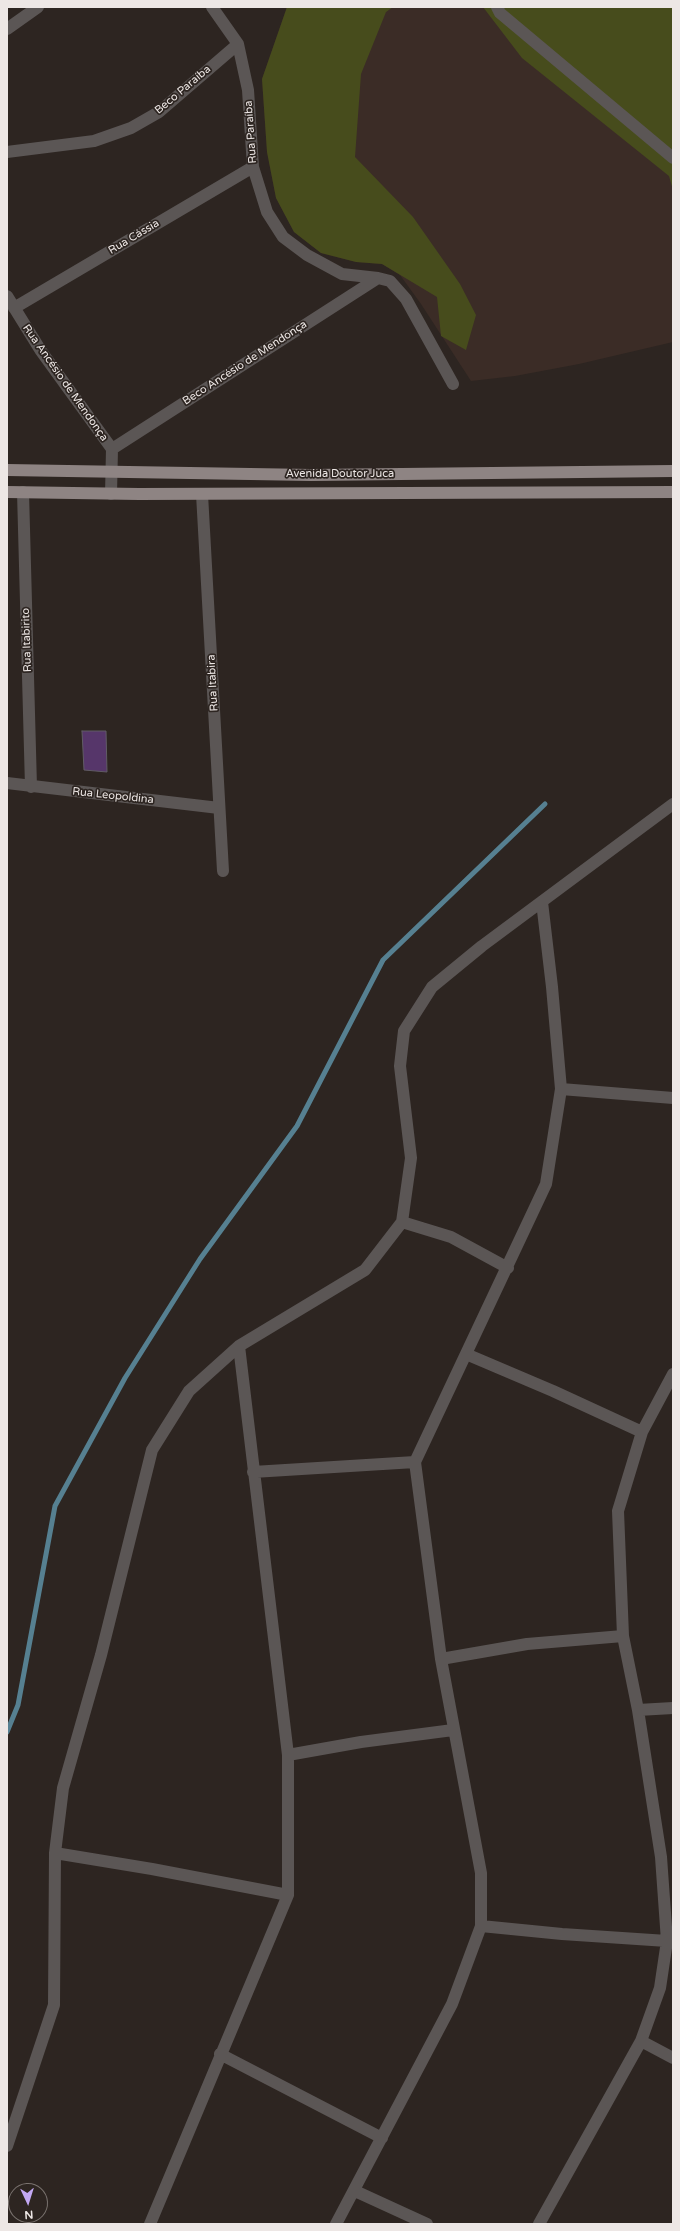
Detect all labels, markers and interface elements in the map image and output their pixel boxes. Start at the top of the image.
street label: Beco Paraíba [152,63,214,117]
street label: Rua Paraíba [242,100,260,164]
street label: Rua Cássia [106,217,162,257]
street label: Beco Ancésio de Mendonça [180,318,310,408]
street label: Rua Ancésio de Mendonça [19,322,111,444]
street label: Avenida Doutor Juca [286,467,394,481]
street label: Rua Itabirito [19,608,35,672]
street label: Rua Itabira [205,654,221,712]
street label: Rua Leopoldina [72,785,154,807]
north arrow [8,2183,48,2223]
text: N [24,2208,34,2221]

